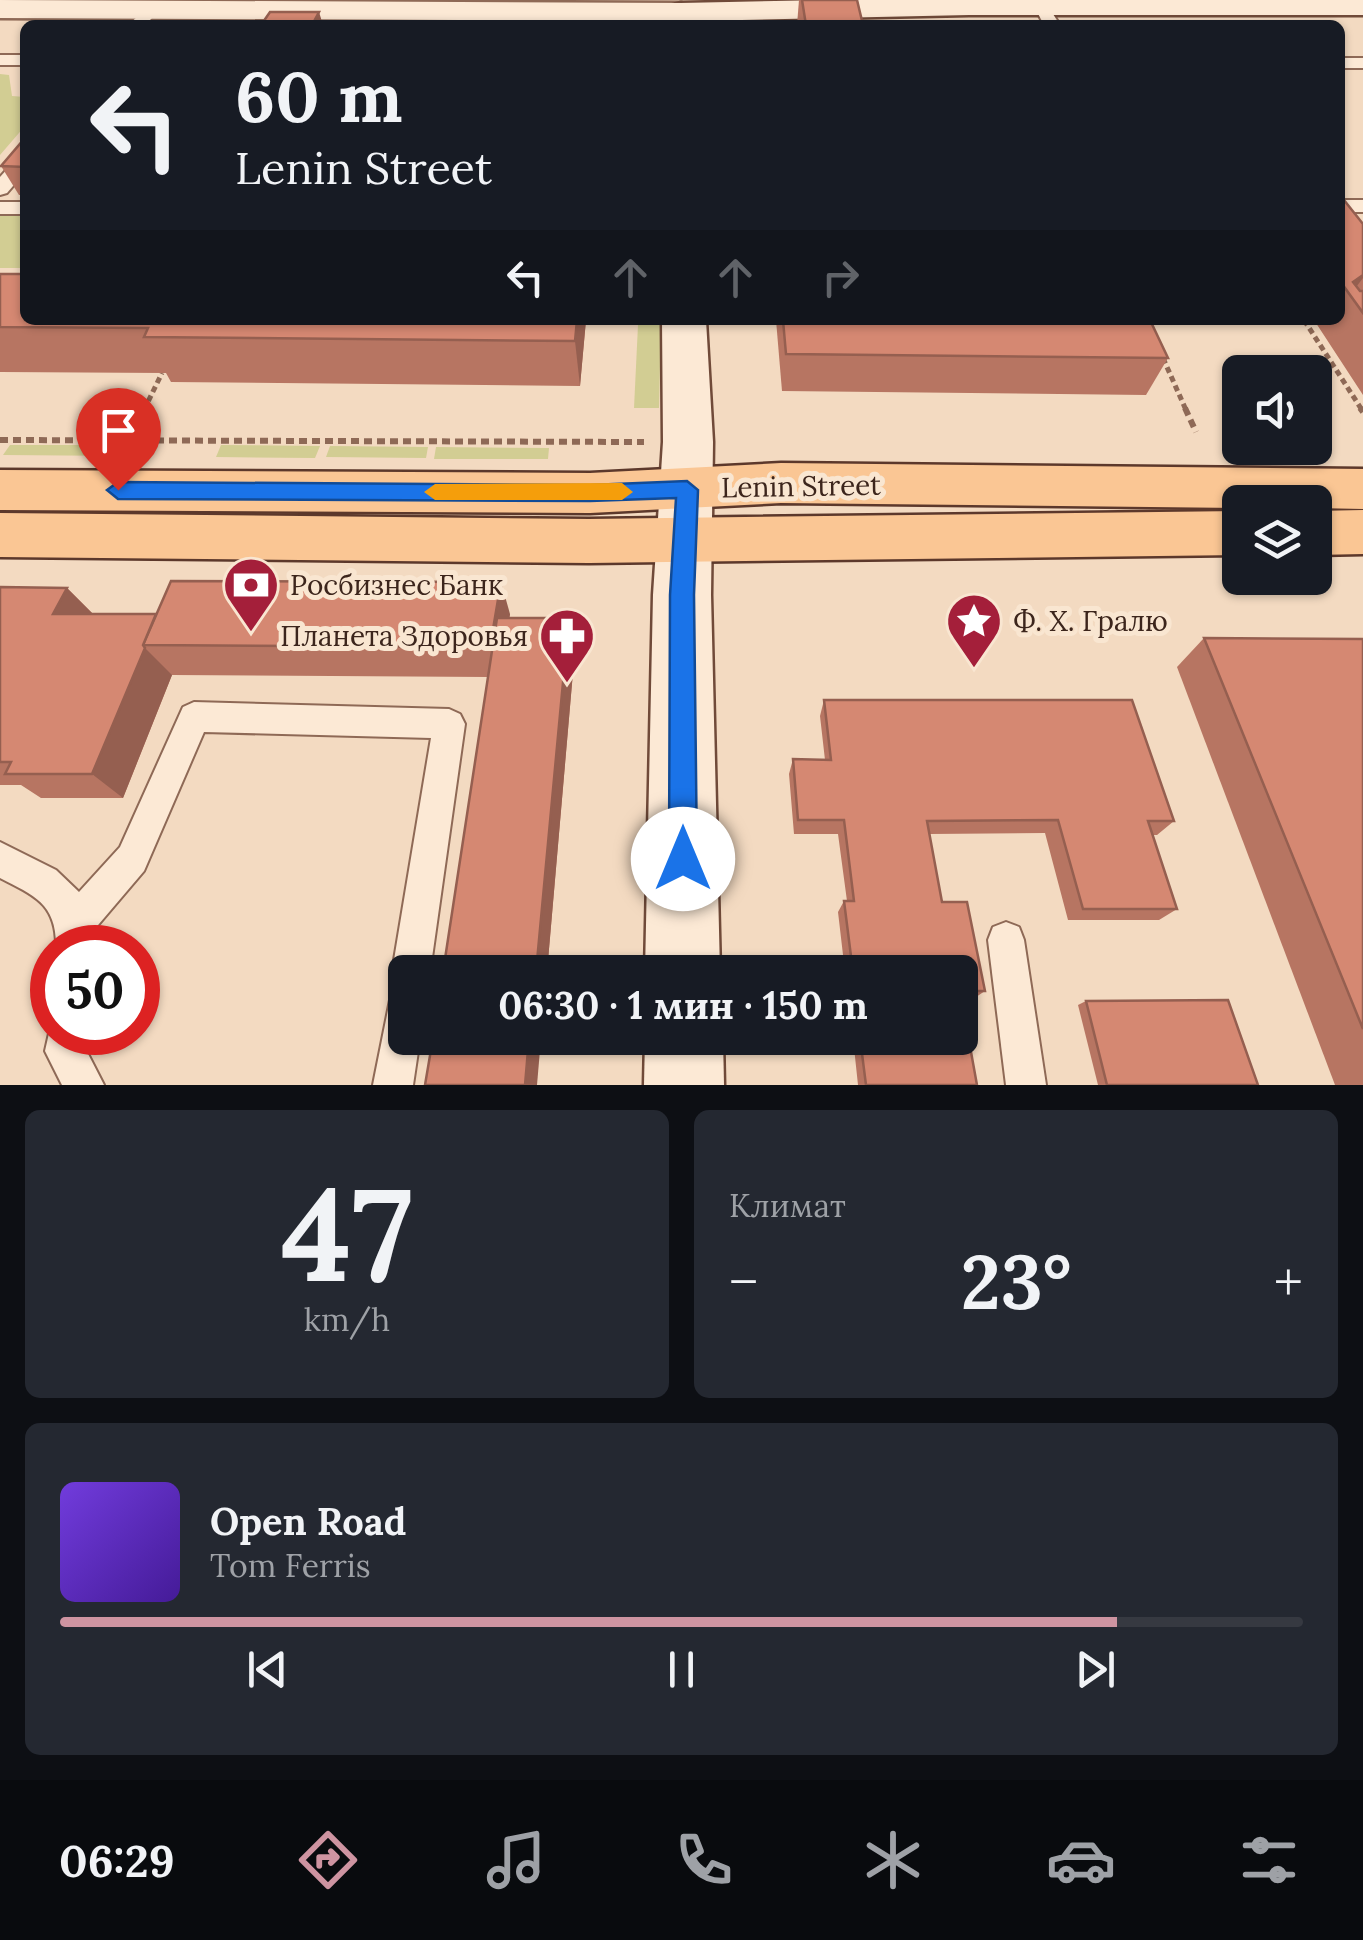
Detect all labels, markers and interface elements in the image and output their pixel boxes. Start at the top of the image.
text: 60 m [235,52,403,141]
icon: left [70,60,200,190]
text: Lenin Street [235,139,492,196]
icon: left [498,250,553,305]
icon: ahead [603,250,658,305]
icon: ahead [708,250,763,305]
icon: right [813,250,868,305]
map controls [1222,355,1332,595]
button: sound [1222,355,1332,465]
pin [76,388,161,491]
icon: arrive [91,403,146,458]
street label: Lenin Street [721,467,881,505]
button: layers [1222,485,1332,595]
bank icon: Росбизнес Банк [221,555,281,634]
place label: Росбизнес Банк [290,567,503,603]
place icon: Ф. Х. Гралю [944,591,1004,670]
place label: Ф. Х. Гралю [1013,603,1168,639]
pharmacy icon: Планета Здоровья [537,606,597,685]
place label: Планета Здоровья [280,618,528,654]
position arrow [631,807,735,911]
speed limit sign: 50 [30,925,160,1055]
text: 06:30 · 1 мин · 150 m [498,981,868,1029]
text: 47 [281,1150,413,1317]
text: Климат [729,1185,846,1226]
text: 23° [961,1234,1071,1330]
text: − [729,1247,758,1317]
text: + [1274,1247,1303,1317]
text: km/h [304,1299,390,1340]
text: Open Road [210,1497,406,1545]
text: Tom Ferris [210,1545,371,1586]
icon: previous [240,1642,295,1697]
icon: pause [654,1642,709,1697]
icon: next [1068,1642,1123,1697]
icon: directions [293,1825,363,1895]
icon: music [481,1825,551,1895]
icon: phone [669,1825,739,1895]
icon: climate [858,1825,928,1895]
icon: car [1046,1825,1116,1895]
icon: filters [1234,1825,1304,1895]
text: 06:29 [59,1832,175,1889]

